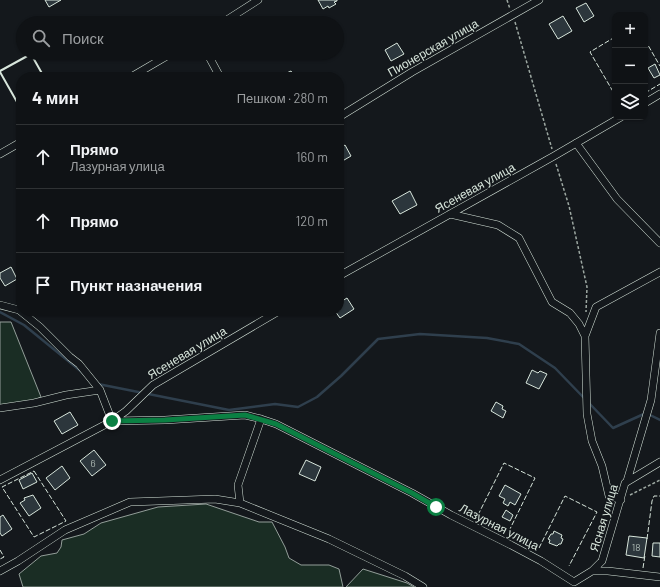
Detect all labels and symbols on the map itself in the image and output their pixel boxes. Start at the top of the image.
street label: Пионерская улица [385,15,481,80]
street label: Ясеневая улица [432,159,518,216]
street label: Ясеневая улица [145,323,229,382]
route end [103,412,121,430]
house number: 6 [90,457,96,469]
street label: Ясная улица [586,482,621,553]
route start [427,498,445,516]
street label: Лазурная улица [457,500,542,553]
house number: 18 [632,541,640,553]

